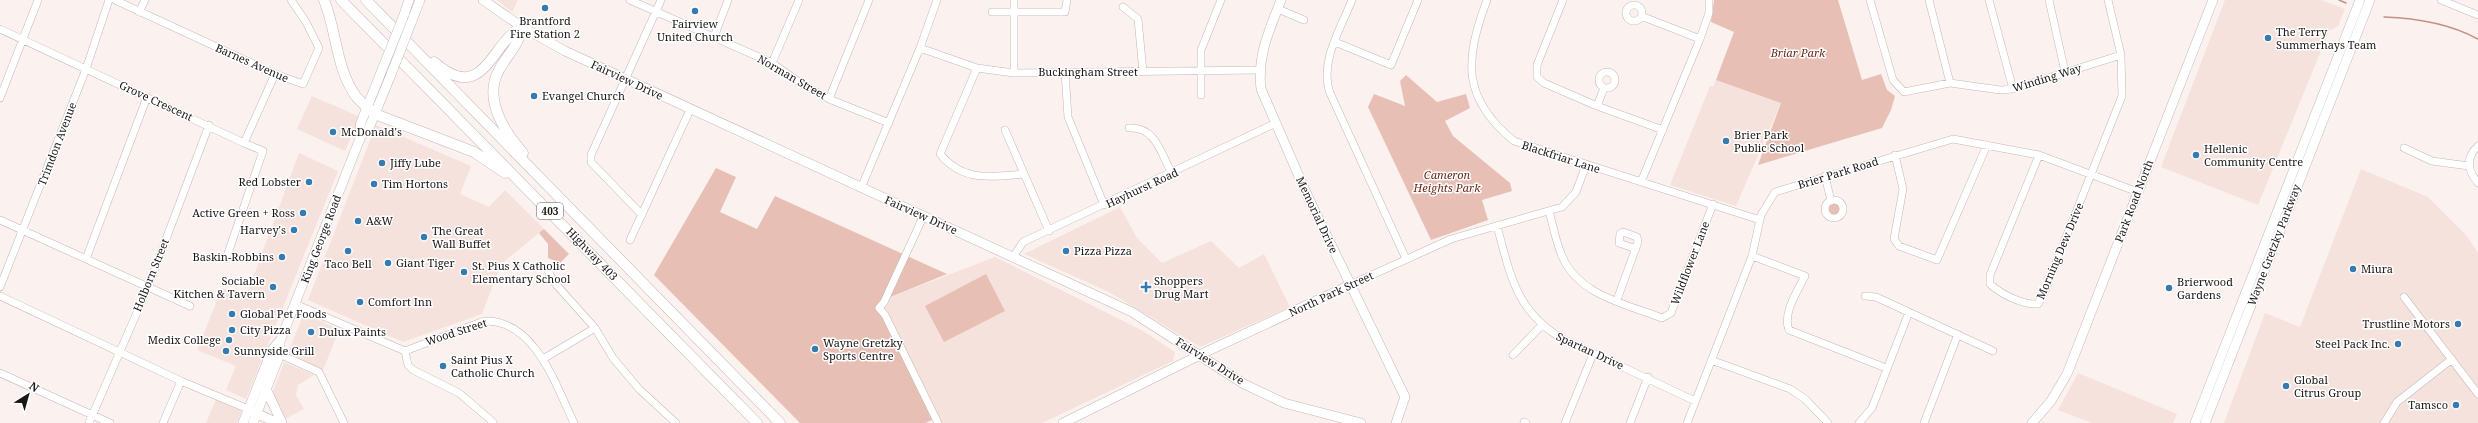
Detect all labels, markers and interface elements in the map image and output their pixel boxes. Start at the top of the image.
marker: Brantford Fire Station 2 [540,3,550,13]
marker: Fairview United Church [690,6,700,16]
place label: Brantford Fire Station 2 [510,13,580,41]
place label: Fairview United Church [657,16,733,44]
place label: The Terry Summerhays Team [2276,24,2377,52]
marker: The Terry Summerhays Team [2263,33,2273,43]
street label: Barnes Avenue [213,40,291,85]
park label: Briar Park [1770,45,1826,60]
street label: Norman Street [755,51,830,102]
street label: Fairview Drive [589,56,666,103]
street label: Winding Way [2011,60,2084,95]
street label: Buckingham Street [1038,64,1138,79]
street label: Grove Crescent [117,77,196,124]
place label: Evangel Church [542,88,625,103]
marker: Evangel Church [529,91,539,101]
street label: Trimdon Avenue [34,100,79,188]
place label: McDonald's [341,124,402,139]
marker: McDonald's [328,127,338,137]
place label: Brier Park Public School [1734,127,1805,155]
marker: Brier Park Public School [1721,136,1731,146]
street label: Blackfriar Lane [1520,137,1602,176]
place label: Hellenic Community Centre [2204,141,2303,169]
marker: Hellenic Community Centre [2191,150,2201,160]
street label: Brier Park Road [1796,153,1880,192]
place label: Jiffy Lube [389,155,441,170]
street label: Park Road North [2111,157,2156,244]
marker: Jiffy Lube [377,158,387,168]
street label: Hayhurst Road [1103,164,1181,211]
park label: Cameron Heights Park [1413,167,1481,195]
place label: Red Lobster [238,174,302,189]
street label: Memorial Drive [1293,174,1342,256]
place label: Tim Hortons [382,176,448,191]
marker: Red Lobster [304,177,314,187]
marker: Tim Hortons [369,179,379,189]
street label: Wayne Gretzky Parkway [2243,181,2304,308]
street label: King George Road [297,192,344,285]
street label: Fairview Drive [883,192,960,237]
street label: Morning Dew Drive [2032,200,2087,301]
road number: 403 [537,203,563,219]
place label: Active Green + Ross [192,205,295,220]
marker: Active Green + Ross [298,208,308,218]
place label: A&W [366,213,393,228]
marker: A&W [353,216,363,226]
street label: Wildflower Lane [1667,219,1712,307]
place label: Harvey's [240,222,286,237]
place label: The Great Wall Buffet [432,223,490,251]
street label: Highway 403 [563,224,621,283]
marker: Harvey's [289,225,299,235]
marker: The Great Wall Buffet [419,232,429,242]
street label: Holborn Street [129,236,172,314]
place label: Pizza Pizza [1074,243,1132,258]
marker: Taco Bell [343,246,353,256]
marker: Pizza Pizza [1061,246,1071,256]
place label: Baskin-Robbins [193,249,274,264]
marker: Baskin-Robbins [277,252,287,262]
place label: Giant Tiger [396,255,455,270]
place label: Taco Bell [324,256,372,271]
marker: Giant Tiger [383,258,393,268]
place label: St. Pius X Catholic Elementary School [472,258,571,286]
place label: Miura [2361,261,2393,276]
marker: Miura [2348,264,2358,274]
marker: St. Pius X Catholic Elementary School [459,267,469,277]
street label: North Park Street [1286,267,1376,320]
place label: Sociable Kitchen & Tavern [174,273,265,301]
place label: Shoppers Drug Mart [1154,273,1209,301]
place label: Brierwood Gardens [2177,274,2233,302]
marker: Sociable Kitchen & Tavern [268,282,278,292]
marker: Shoppers Drug Mart [1141,282,1151,292]
marker: Brierwood Gardens [2164,283,2174,293]
place label: Comfort Inn [368,294,432,309]
marker: Comfort Inn [355,297,365,307]
place label: Global Pet Foods [240,306,327,321]
marker: Global Pet Foods [227,309,237,319]
street label: Wood Street [423,314,489,349]
place label: Trustline Motors [2362,316,2450,331]
marker: Trustline Motors [2453,319,2463,329]
place label: City Pizza [240,322,291,337]
place label: Dulux Paints [319,324,386,339]
marker: City Pizza [227,325,237,335]
marker: Dulux Paints [306,327,316,337]
street label: Spartan Drive [1554,328,1627,373]
place label: Medix College [148,332,221,347]
street label: Fairview Drive [1173,334,1247,388]
marker: Medix College [224,335,234,345]
place label: Wayne Gretzky Sports Centre [823,335,904,363]
place label: Steel Pack Inc. [2315,336,2390,351]
marker: Steel Pack Inc. [2393,339,2403,349]
place label: Sunnyside Grill [234,343,315,358]
marker: Wayne Gretzky Sports Centre [810,344,820,354]
marker: Sunnyside Grill [221,346,231,356]
place label: Saint Pius X Catholic Church [451,352,535,380]
marker: Saint Pius X Catholic Church [438,361,448,371]
place label: Global Citrus Group [2294,372,2361,400]
north arrow [8,375,48,415]
text: N [26,378,43,395]
marker: Global Citrus Group [2281,381,2291,391]
place label: Tamsco [2408,397,2448,412]
marker: Tamsco [2451,400,2461,410]

